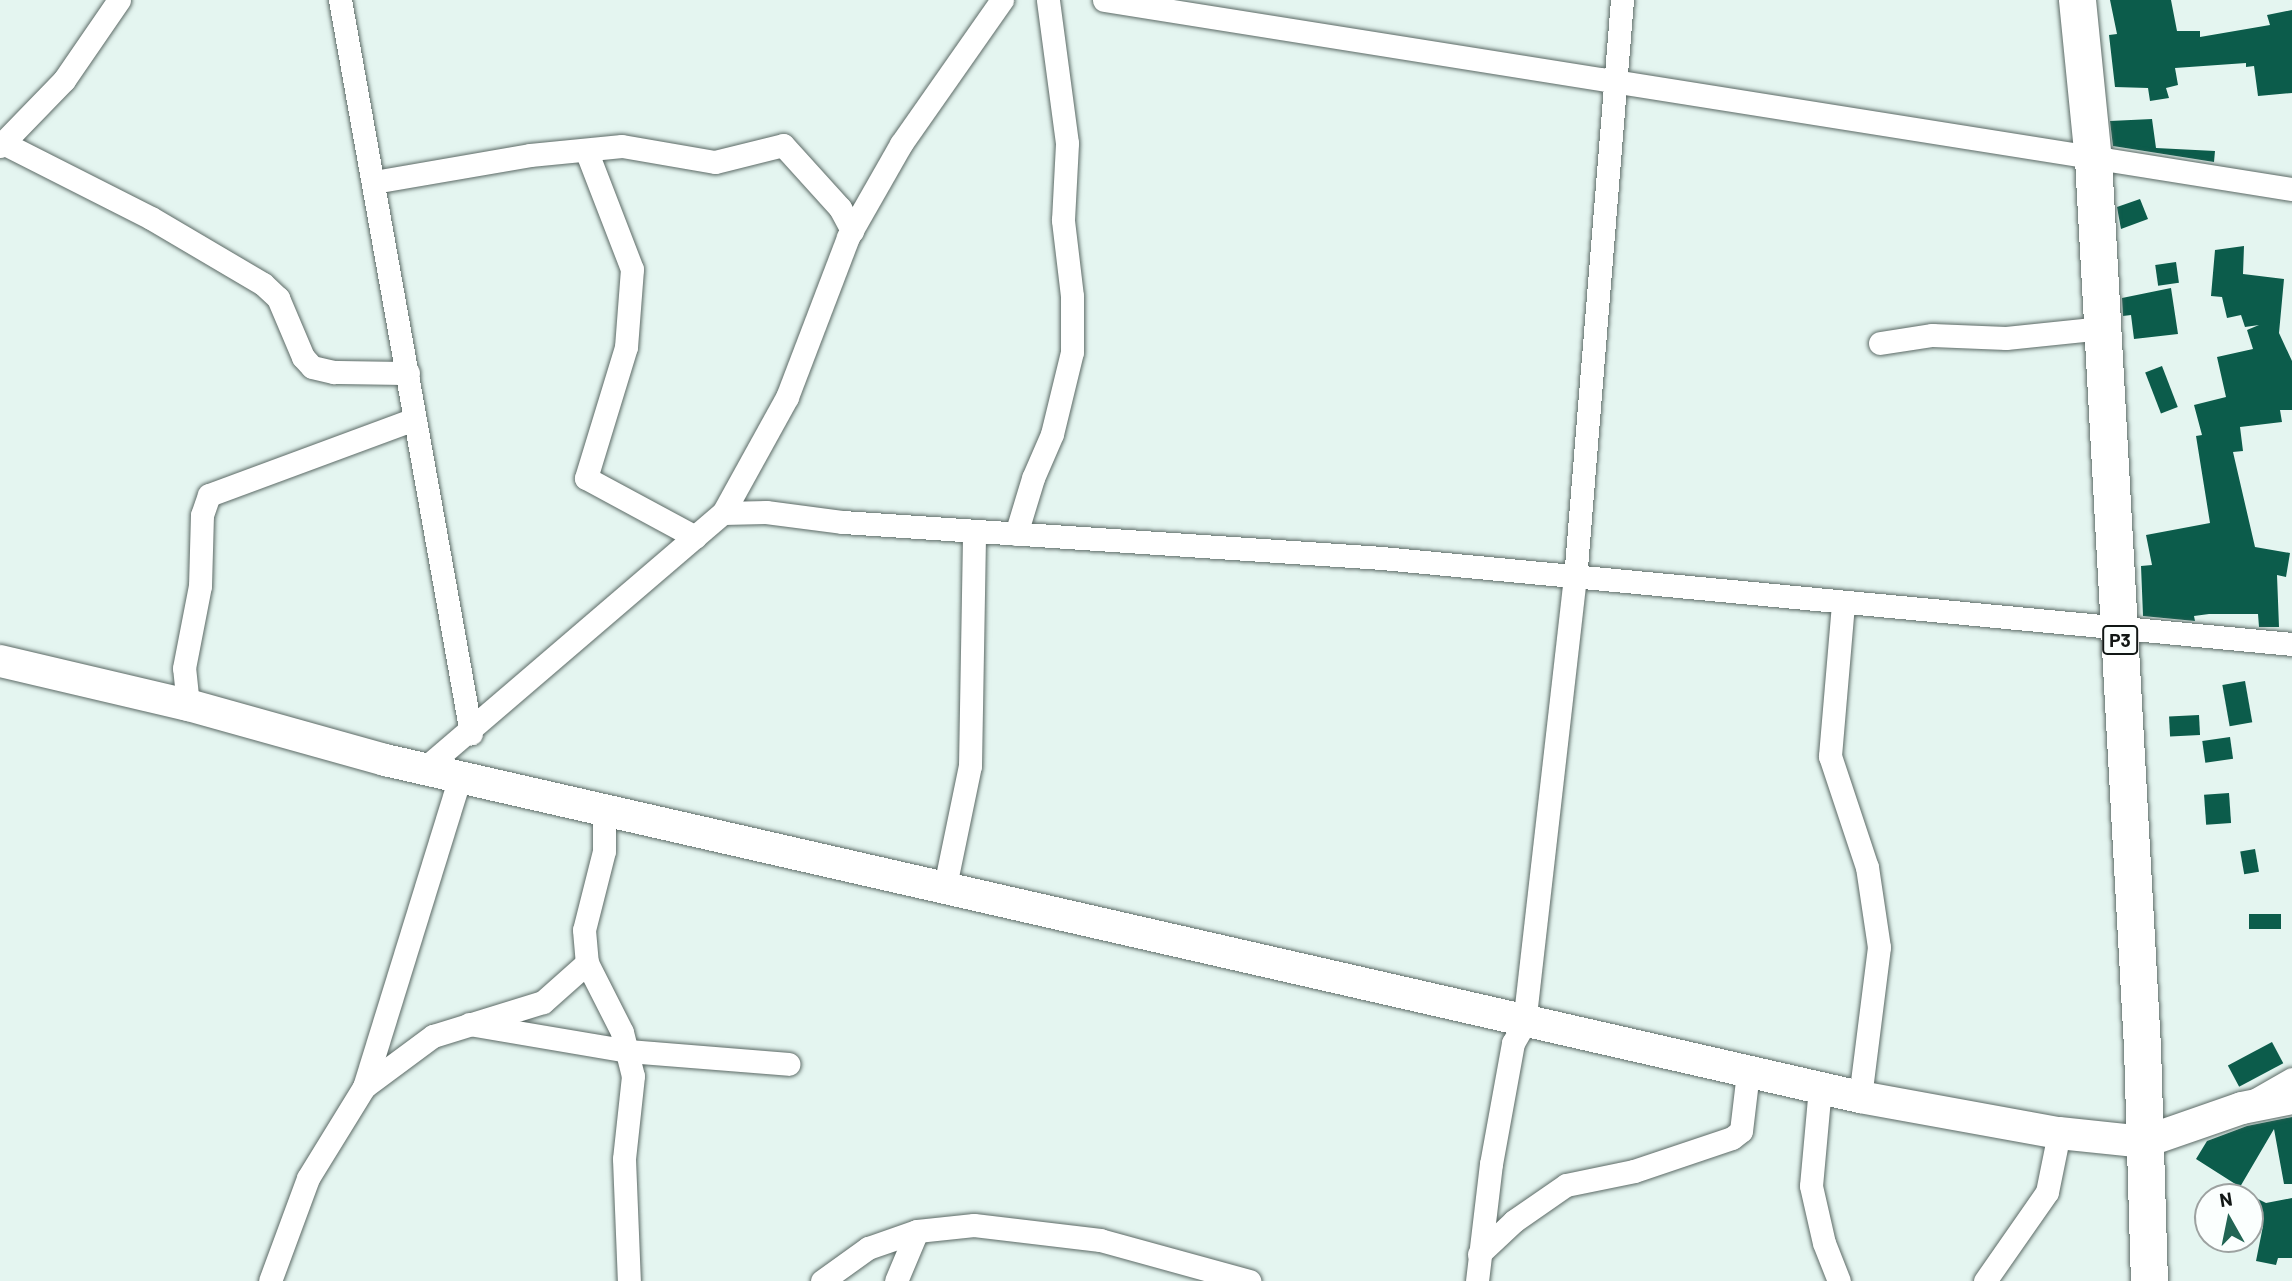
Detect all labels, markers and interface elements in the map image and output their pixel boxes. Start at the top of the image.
road number: P3 [2101,624,2139,656]
north arrow [2194,1183,2264,1253]
text: N [2218,1186,2234,1211]

